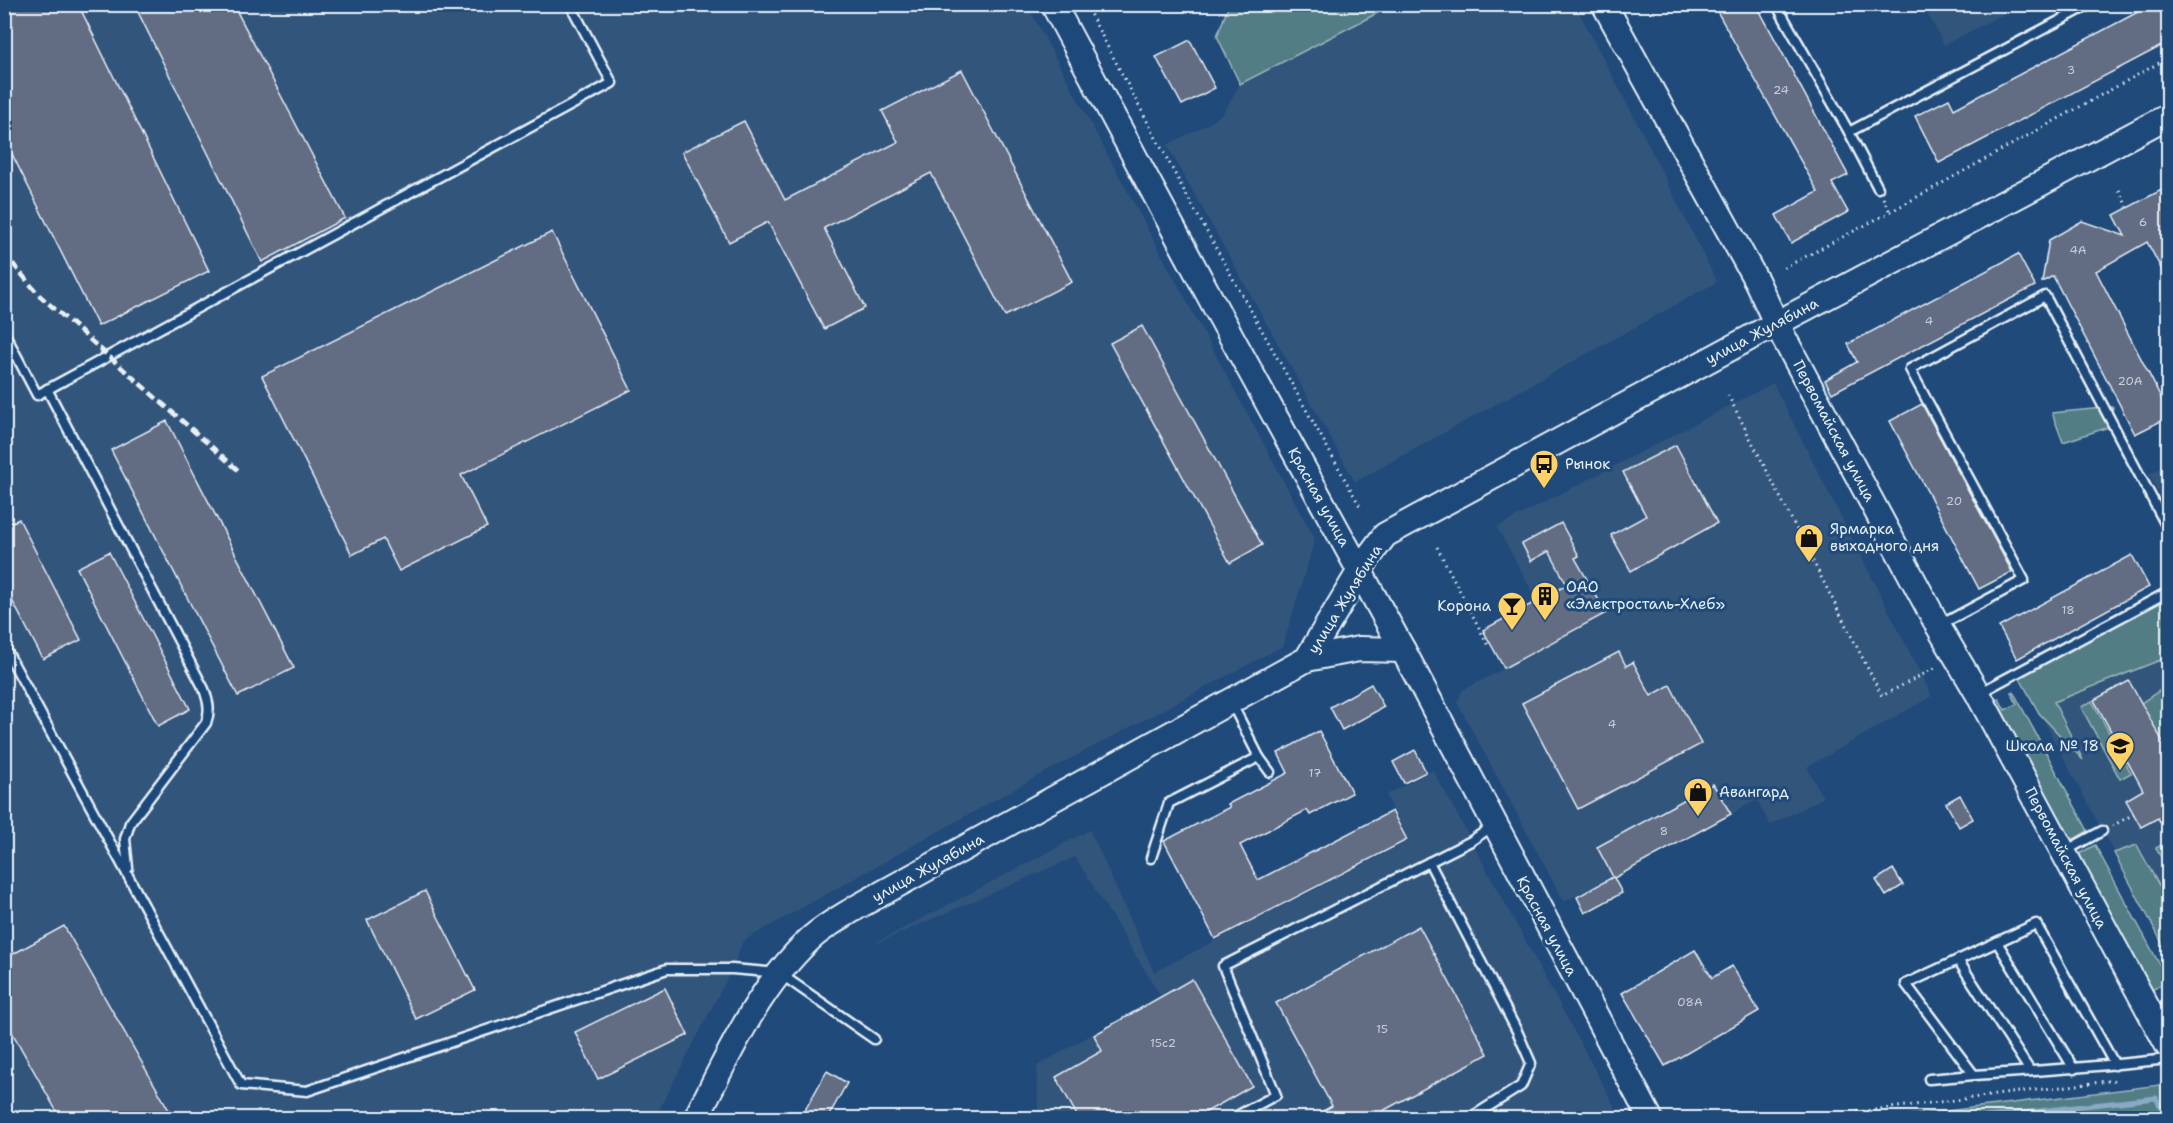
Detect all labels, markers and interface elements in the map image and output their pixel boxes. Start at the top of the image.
house number: 3 [2067,62,2075,78]
house number: 24 [1773,82,1789,98]
house number: 6 [2139,214,2147,230]
house number: 4А [2069,242,2087,258]
street label: улица Жулябина [1702,292,1823,369]
house number: 4 [1925,313,1933,329]
street label: Первомайская улица [1788,357,1880,506]
house number: 20А [2117,373,2143,389]
street label: Красная улица [1283,444,1355,551]
bus stop icon: Рынок [1528,448,1560,490]
place label: Рынок [1565,454,1610,474]
house number: 20 [1946,493,1962,509]
place label: Ярмарка выходного дня [1830,519,1939,556]
shop icon: Ярмарка выходного дня [1793,522,1825,564]
street label: улица Жулябина [1303,540,1387,657]
place label: ОАО «Электросталь-Хлеб» [1566,577,1725,614]
building icon: ОАО «Электросталь-Хлеб» [1529,580,1561,622]
bar icon: Корона [1496,590,1528,632]
place label: Корона [1437,596,1492,616]
house number: 18 [2061,602,2075,618]
house number: 4 [1608,716,1616,732]
school or university icon: Школа № 18 [2104,730,2136,772]
place label: Школа № 18 [2006,736,2099,756]
house number: 17 [1309,765,1321,781]
shop icon: Авангард [1682,776,1714,818]
place label: Авангард [1719,782,1789,802]
street label: Первомайская улица [2020,784,2112,933]
house number: 8 [1660,823,1668,839]
street label: улица Жулябина [868,829,988,907]
street label: Красная улица [1512,872,1582,980]
house number: 08А [1677,994,1703,1010]
house number: 15 [1376,1021,1388,1037]
house number: 15с2 [1150,1035,1176,1051]

